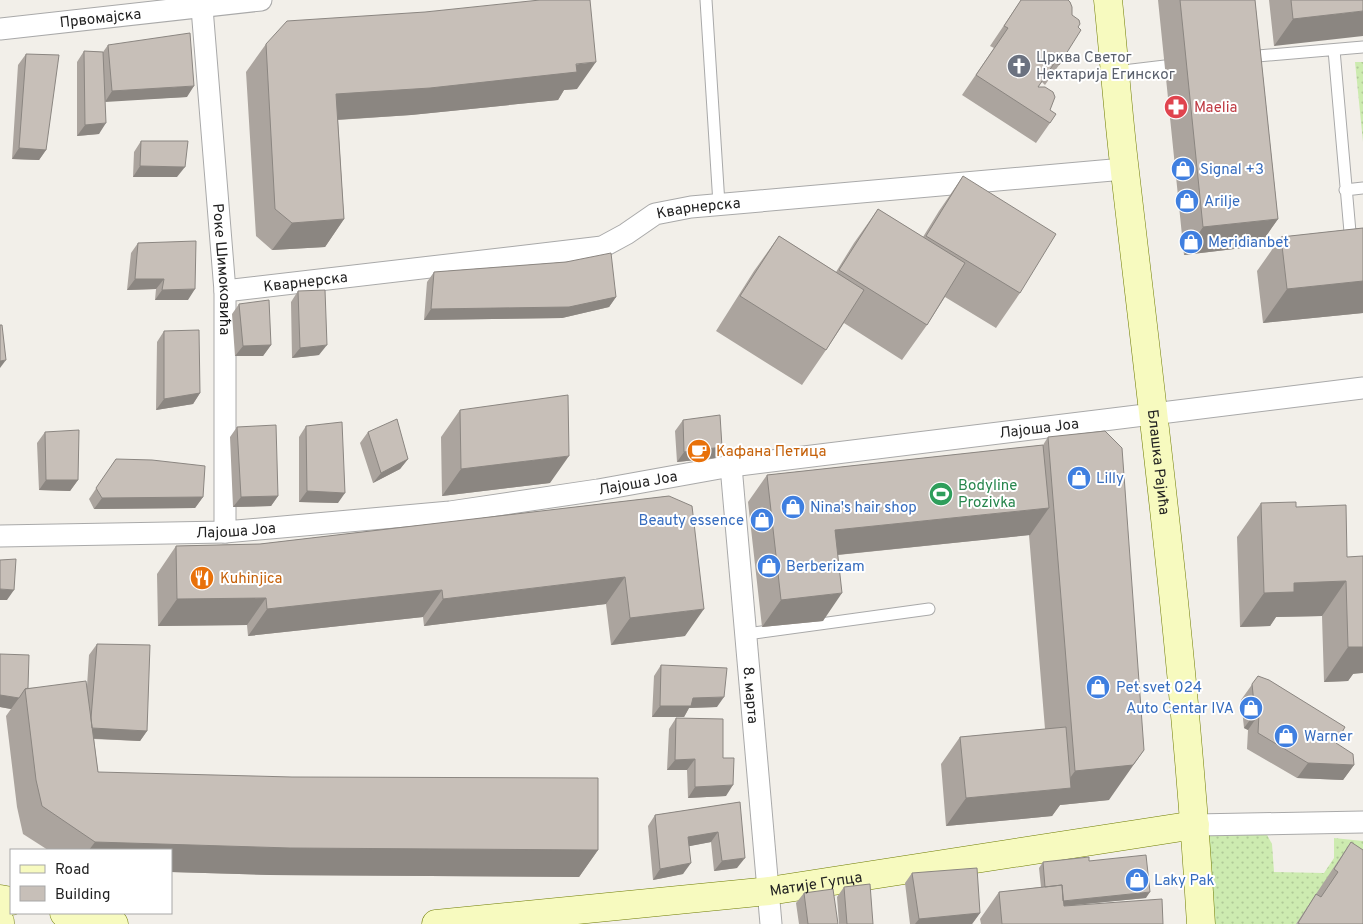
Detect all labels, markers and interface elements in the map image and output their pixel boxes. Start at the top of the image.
street label: Првомајска [59,5,142,33]
place label: Црква Светог Нектарија Егинског [1036,49,1175,85]
church icon: Црква Светог Нектарија Егинског [1006,53,1032,79]
pharmacy icon: Maelia [1163,94,1189,120]
place label: Maelia [1194,99,1237,118]
shop icon: Signal +3 [1170,156,1196,182]
place label: Signal +3 [1200,161,1264,180]
shop icon: Arilje [1174,188,1200,214]
place label: Arilje [1204,193,1240,212]
street label: Кварнерска [655,195,741,224]
street label: Роке Шимоковића [207,203,233,335]
shop icon: Meridianbet [1178,229,1204,255]
place label: Meridianbet [1208,234,1289,253]
street label: Кварнерска [263,269,349,297]
street label: Блашка Рајића [1142,409,1173,516]
street label: Лајоша Јоа [998,415,1080,444]
cafe icon: Кафана Петица [686,438,712,464]
place label: Кафана Петица [716,443,826,462]
shop icon: Lilly [1066,465,1092,491]
street label: Лајоша Јоа [597,468,679,501]
place label: Lilly [1096,470,1124,489]
place label: Bodyline Prozivka [958,477,1017,513]
sports icon: Bodyline Prozivka [928,481,954,507]
shop icon: Nina's hair shop [780,494,806,520]
place label: Nina's hair shop [810,499,917,518]
shop icon: Beauty essence [749,507,775,533]
place label: Beauty essence [638,512,744,531]
street label: Лајоша Јоа [196,520,277,544]
shop icon: Berberizam [756,553,782,579]
place label: Berberizam [786,558,865,577]
restaurant icon: Kuhinjica [189,565,215,591]
place label: Kuhinjica [220,570,282,589]
street label: 8. марта [738,666,761,725]
shop icon: Pet svet 024 [1085,674,1111,700]
place label: Pet svet 024 [1116,679,1202,698]
shop icon: Auto Centar IVA [1238,695,1264,721]
place label: Auto Centar IVA [1126,700,1234,719]
shop icon: Warner [1273,723,1299,749]
place label: Warner [1304,728,1353,747]
legend [10,849,172,914]
text: Road [55,861,90,880]
shop icon: Laky Pak [1124,867,1150,893]
street label: Матије Гупца [768,869,864,902]
place label: Laky Pak [1154,872,1215,891]
text: Building [55,886,110,905]

